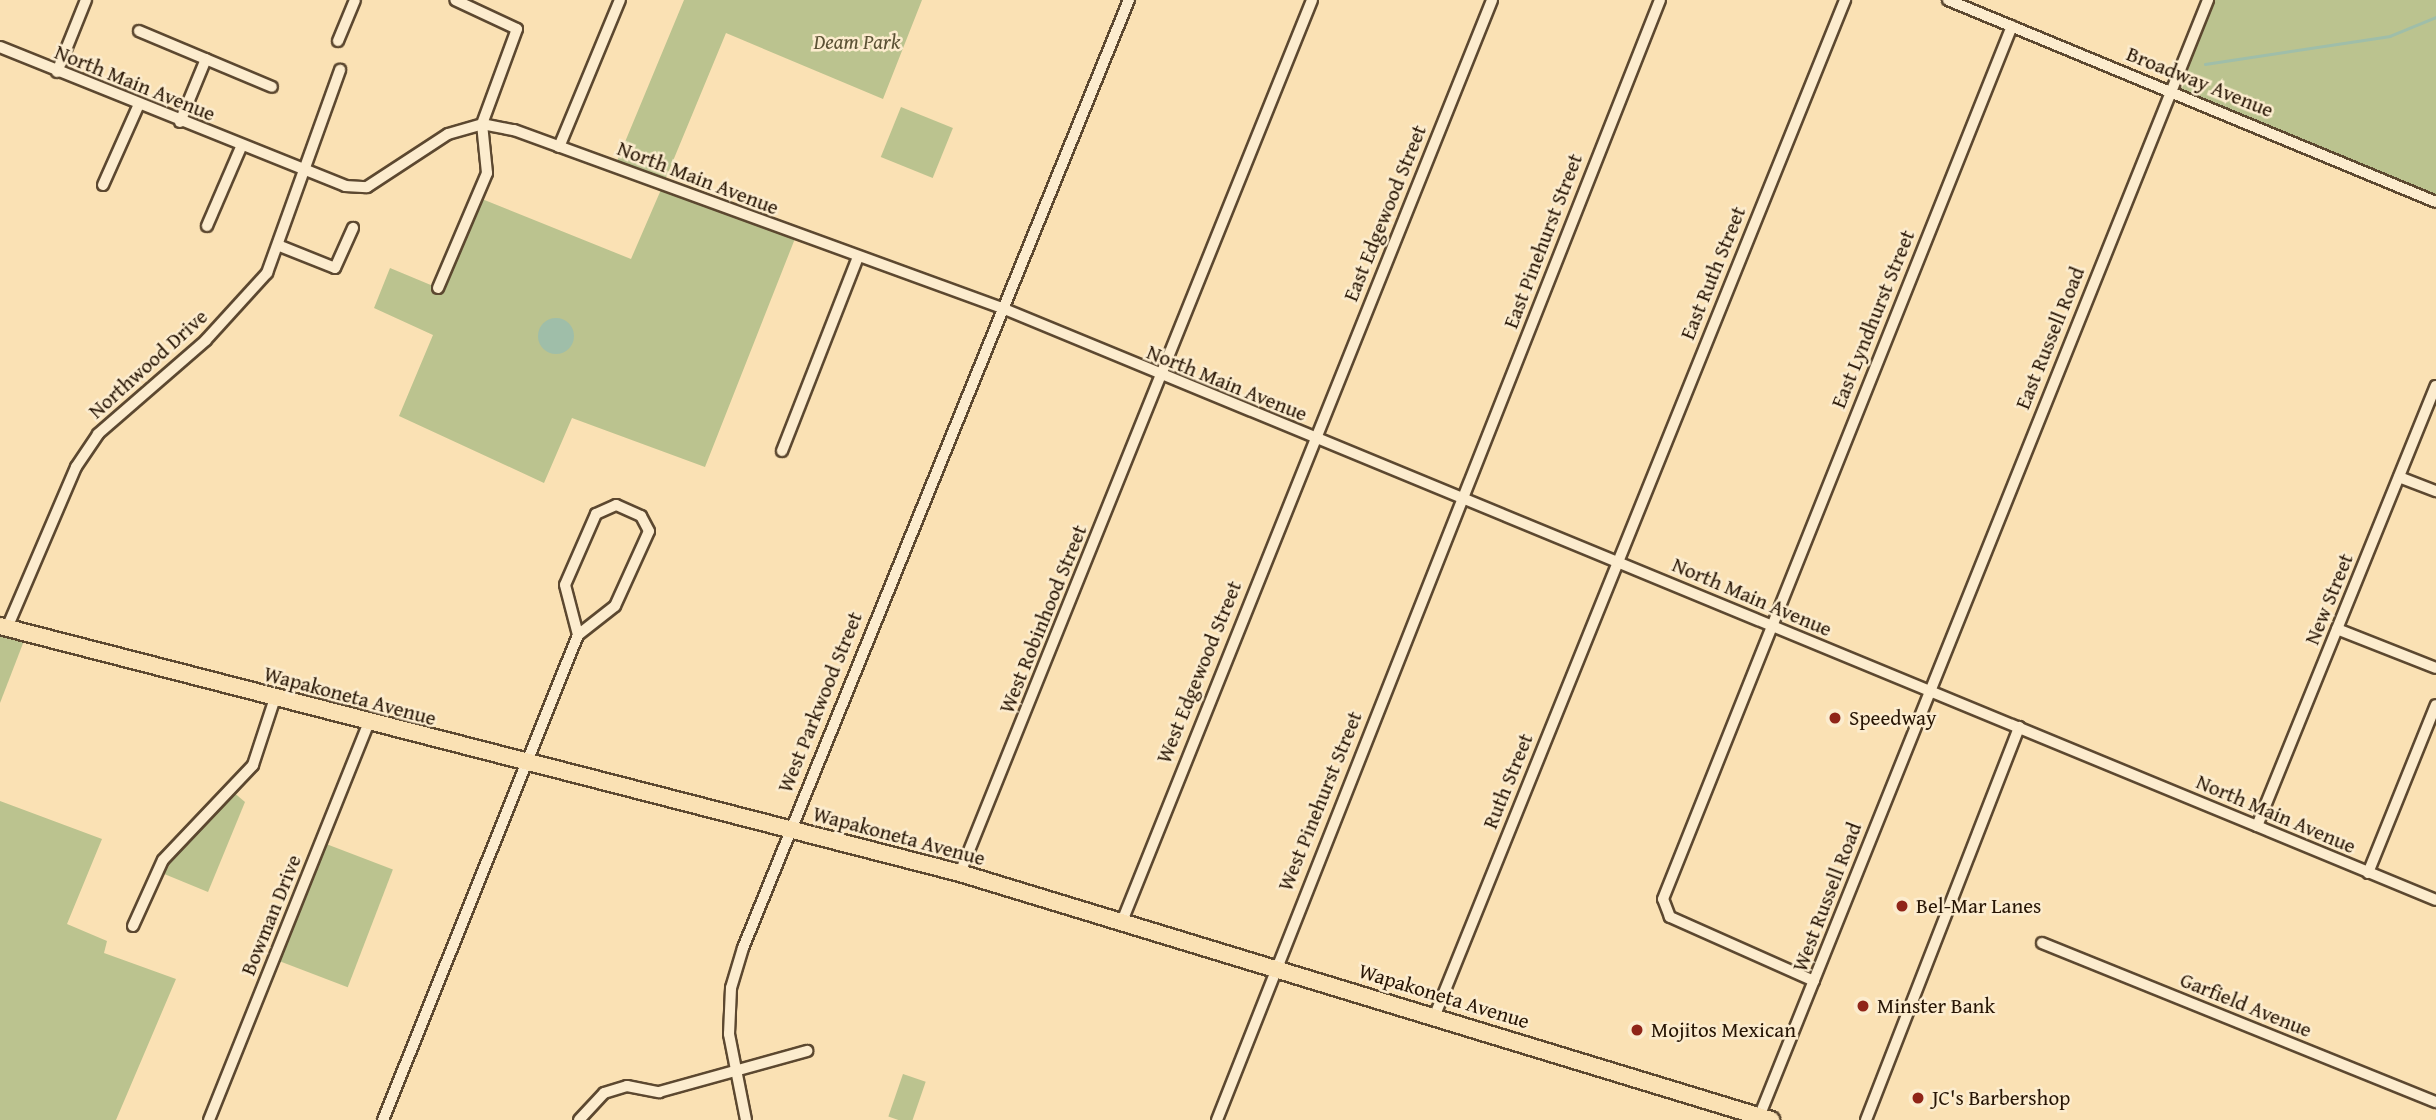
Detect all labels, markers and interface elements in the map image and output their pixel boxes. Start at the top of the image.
park label: Deam Park [814,29,900,55]
street label: North Main Avenue [51,39,219,127]
street label: Broadway Avenue [2123,41,2277,123]
street label: East Edgewood Street [1338,121,1432,305]
street label: North Main Avenue [614,136,782,220]
street label: East Pinehurst Street [1498,150,1588,332]
street label: East Ruth Street [1675,203,1751,343]
street label: East Lyndhurst Street [1826,226,1920,412]
street label: East Russell Road [2010,263,2090,413]
street label: Northwood Drive [83,304,213,424]
street label: North Main Avenue [1143,339,1311,427]
street label: West Robinhood Street [994,521,1092,717]
street label: New Street [2299,550,2359,648]
street label: North Main Avenue [1668,552,1836,642]
street label: West Edgewood Street [1151,577,1247,767]
street label: West Parkwood Street [772,608,868,796]
street label: Wapakoneta Avenue [261,661,439,731]
place label: Speedway [1849,705,1936,731]
street label: West Pinehurst Street [1272,708,1368,894]
marker: Speedway [1827,710,1843,726]
street label: Ruth Street [1478,730,1538,832]
street label: North Main Avenue [2192,769,2360,859]
street label: Wapakoneta Avenue [810,801,988,871]
street label: West Russell Road [1787,819,1867,975]
street label: Bowman Drive [235,851,307,979]
place label: Bel-Mar Lanes [1916,893,2041,919]
marker: Bel-Mar Lanes [1894,898,1910,914]
street label: Wapakoneta Avenue [1356,958,1532,1034]
street label: Garfield Avenue [2177,967,2315,1043]
place label: Minster Bank [1877,993,1995,1019]
marker: Minster Bank [1855,998,1871,1014]
place label: Mojitos Mexican [1651,1017,1796,1043]
marker: Mojitos Mexican [1629,1022,1645,1038]
place label: JC's Barbershop [1932,1085,2070,1111]
marker: JC's Barbershop [1910,1090,1926,1106]

